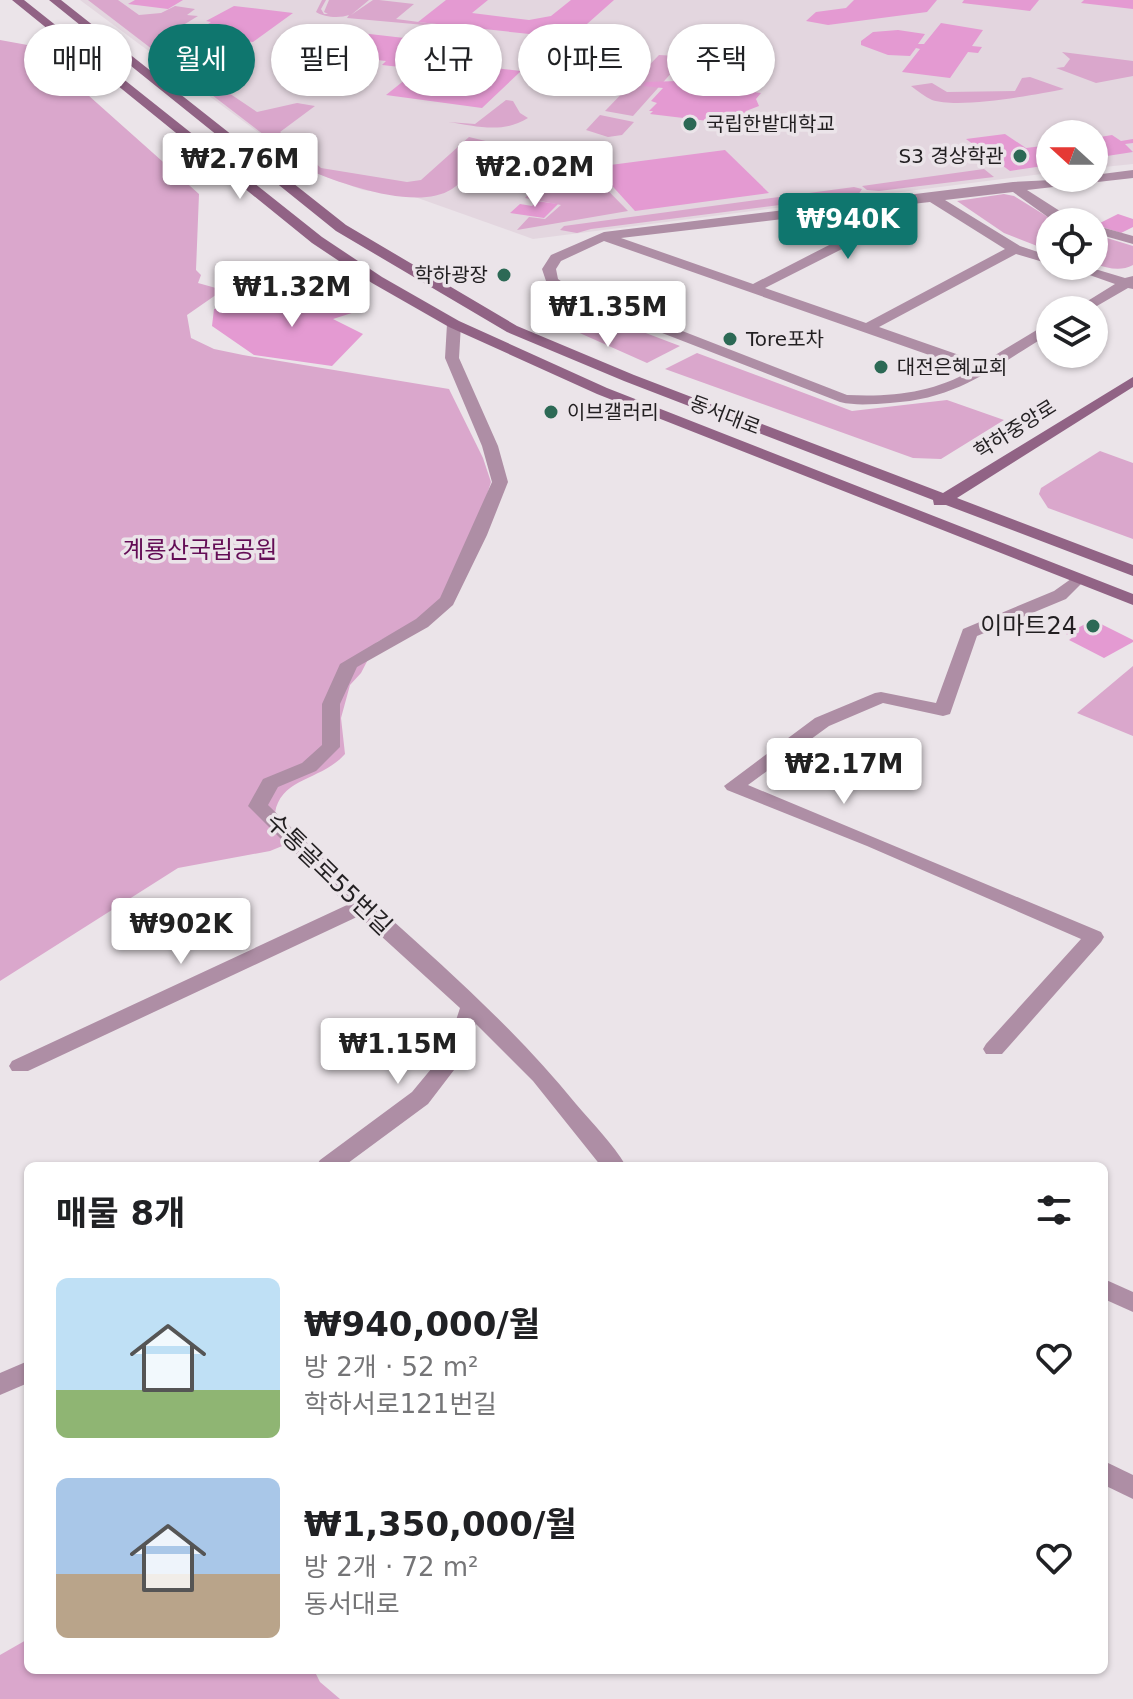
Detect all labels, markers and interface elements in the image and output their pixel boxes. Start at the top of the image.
chip: 매매 [24,24,132,96]
chip: 월세 [148,24,255,96]
chip: 필터 [271,24,379,96]
chip: 신규 [395,24,502,96]
chip: 아파트 [518,24,651,96]
chip: 주택 [667,24,775,96]
place label: 국립한밭대학교 [706,112,835,136]
marker: 국립한밭대학교 [681,115,699,133]
north arrow [1036,120,1108,192]
map controls [1036,120,1108,368]
pin: ₩2.76M [175,133,305,201]
pin: ₩2.02M [470,141,600,209]
text: ₩2.76M [181,144,299,174]
place label: S3 경상학관 [899,144,1004,168]
marker: S3 경상학관 [1011,147,1029,165]
text: ₩2.02M [476,152,594,182]
pin: ₩940K [792,193,904,261]
text: ₩940K [796,204,900,234]
button: locate [1036,208,1108,280]
pin: ₩1.32M [227,261,357,329]
place label: 학하광장 [414,263,488,287]
marker: 학하광장 [495,266,513,284]
text: ₩1.32M [233,272,351,302]
pin: ₩1.35M [543,281,673,349]
text: ₩1.35M [549,292,667,322]
button: layers [1036,296,1108,368]
place label: Tore포차 [745,327,824,351]
marker: Tore포차 [721,330,739,348]
place label: 대전은혜교회 [897,355,1007,379]
marker: 대전은혜교회 [872,358,890,376]
street label: 동서대로 [686,391,764,439]
street label: 학하중앙로 [970,394,1060,464]
place label: 이브갤러리 [567,400,659,424]
marker: 이브갤러리 [542,403,560,421]
park label: 계룡산국립공원 [123,536,277,564]
place label: 이마트24 [980,612,1077,640]
marker: 이마트24 [1084,617,1102,635]
pin: ₩2.17M [779,738,909,806]
text: ₩2.17M [785,749,903,779]
street label: 수통골로55번길 [261,807,397,941]
pin: ₩902K [125,898,237,966]
text: ₩902K [129,909,233,939]
pin: ₩1.15M [333,1018,463,1086]
text: ₩1.15M [339,1029,457,1059]
icon: filters [1032,1188,1076,1232]
text: 매물 8개 [56,1193,185,1233]
text: ₩940,000/월 [304,1304,540,1344]
icon: home [120,1310,216,1406]
icon: heart [1032,1336,1076,1380]
text: 방 2개 · 52 m² [304,1352,479,1382]
text: 학하서로121번길 [304,1389,497,1419]
text: ₩1,350,000/월 [304,1504,577,1544]
icon: home [120,1510,216,1606]
icon: heart [1032,1536,1076,1580]
text: 방 2개 · 72 m² [304,1552,479,1582]
text: 동서대로 [304,1589,400,1619]

